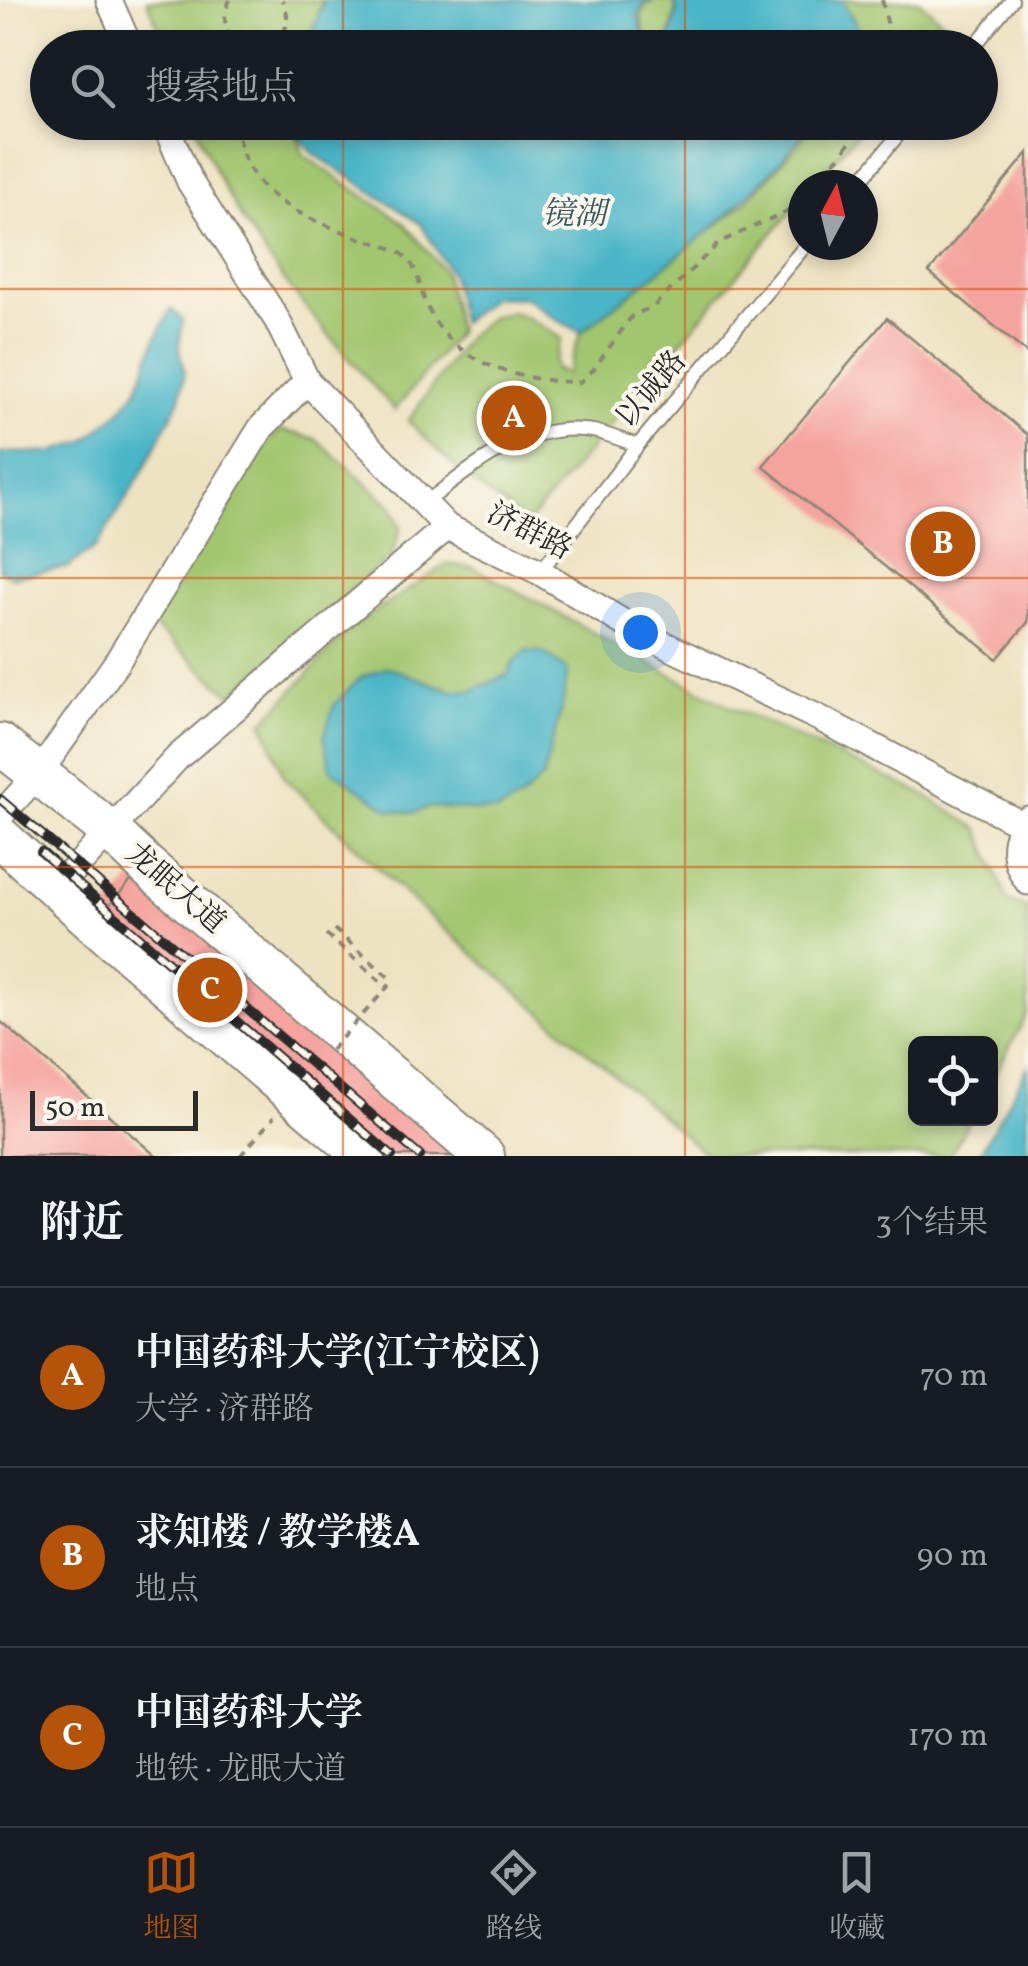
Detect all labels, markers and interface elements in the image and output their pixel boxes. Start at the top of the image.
search box [30,30,998,140]
icon: search [65,58,120,113]
text: 搜索地点 [145,63,297,116]
north arrow [788,170,878,260]
water label: 镜湖 [542,194,611,238]
street label: 以诚路 [607,342,697,438]
pin: A [482,380,546,456]
street label: 济群路 [479,493,579,571]
pin: B [910,506,976,582]
your location [615,607,666,658]
street label: 龙眠大道 [116,834,234,944]
pin: C [178,952,242,1028]
map controls [908,1036,998,1126]
button: locate [908,1036,998,1126]
scale bar [30,1086,198,1130]
text: 50 m [45,1089,105,1128]
text: 附近 [40,1196,124,1255]
text: 3个结果 [876,1203,988,1247]
text: 中国药科大学(江宁校区) [135,1329,540,1382]
text: A [61,1355,84,1399]
text: 70 m [920,1355,988,1399]
text: 大学 · 济群路 [135,1389,314,1433]
text: 求知楼 / 教学楼A [135,1509,420,1562]
text: B [62,1535,83,1579]
text: 90 m [917,1535,988,1579]
text: 地点 [135,1569,199,1613]
text: 中国药科大学 [135,1689,363,1742]
text: C [62,1715,83,1759]
text: 170 m [907,1715,988,1759]
text: 地铁 · 龙眠大道 [135,1749,346,1793]
tab: 地图 [143,1845,199,1949]
tab: 路线 [486,1845,542,1949]
tab: 收藏 [829,1845,885,1949]

